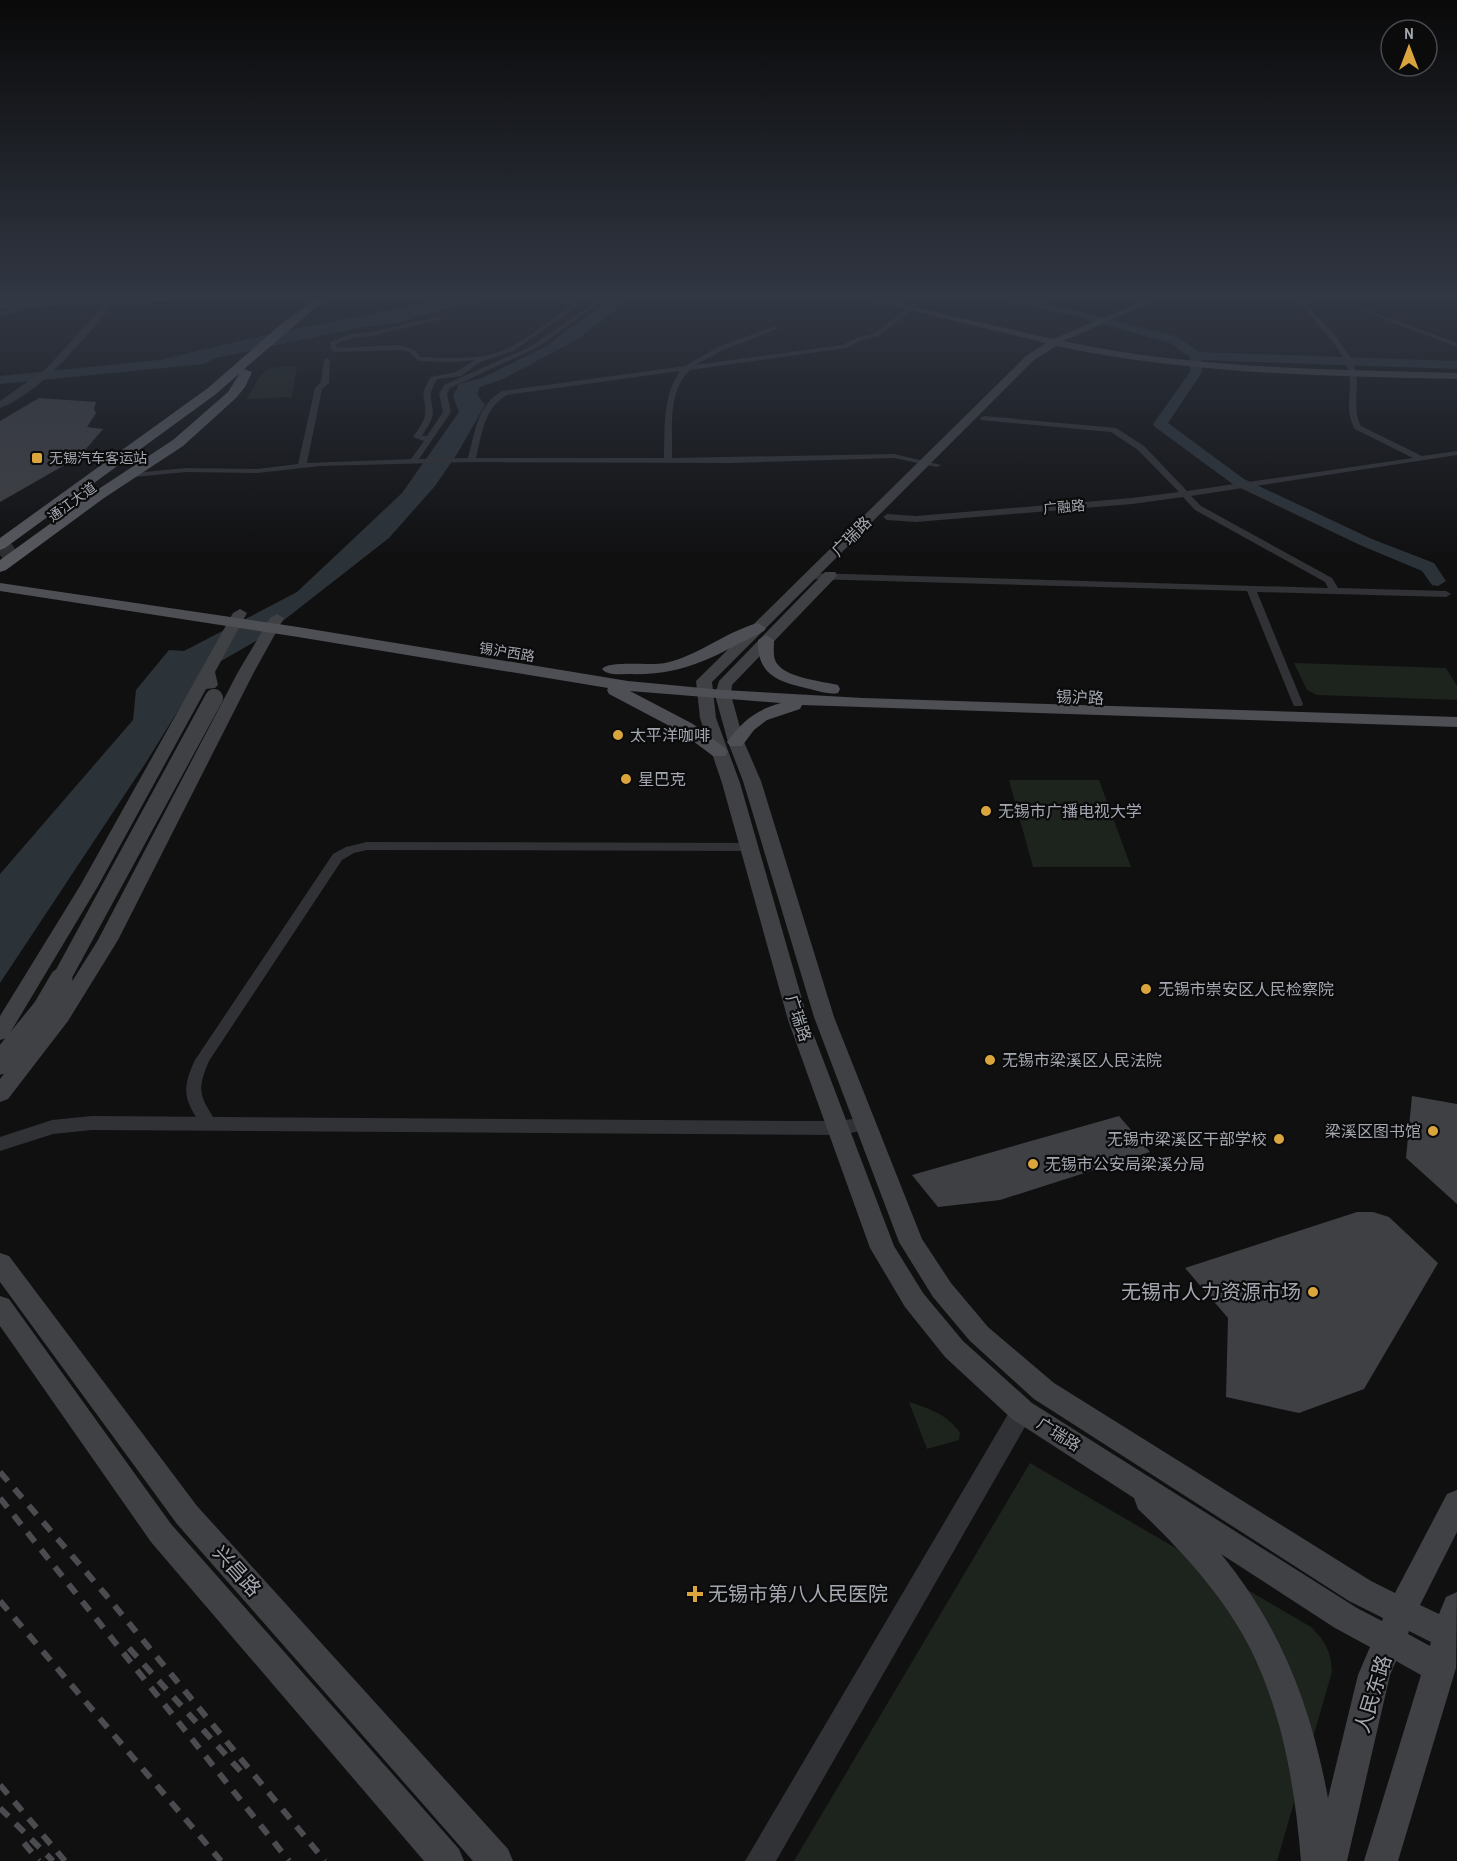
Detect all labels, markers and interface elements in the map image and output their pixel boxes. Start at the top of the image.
north arrow [1379,18,1439,78]
text: N [1404,22,1414,44]
place label: 无锡汽车客运站 [49,449,147,467]
marker: 无锡汽车客运站 [30,451,44,465]
street label: 通江大道 [44,478,100,526]
street label: 广融路 [1042,496,1086,518]
street label: 广瑞路 [826,511,876,561]
street label: 锡沪西路 [478,639,536,665]
street label: 锡沪路 [1056,685,1104,709]
place label: 太平洋咖啡 [630,724,710,746]
marker: 太平洋咖啡 [611,728,625,742]
place label: 星巴克 [638,768,686,790]
marker: 星巴克 [619,772,633,786]
place label: 无锡市广播电视大学 [998,800,1142,822]
marker: 无锡市广播电视大学 [979,804,993,818]
place label: 无锡市崇安区人民检察院 [1158,978,1334,1000]
marker: 无锡市崇安区人民检察院 [1139,982,1153,996]
street label: 广瑞路 [781,992,817,1044]
place label: 无锡市梁溪区人民法院 [1002,1049,1162,1071]
marker: 无锡市梁溪区人民法院 [983,1053,997,1067]
place label: 梁溪区图书馆 [1325,1120,1421,1142]
marker: 梁溪区图书馆 [1426,1124,1440,1138]
place label: 无锡市梁溪区干部学校 [1107,1128,1267,1150]
marker: 无锡市梁溪区干部学校 [1272,1132,1286,1146]
place label: 无锡市公安局梁溪分局 [1045,1153,1205,1175]
marker: 无锡市公安局梁溪分局 [1026,1157,1040,1171]
place label: 无锡市人力资源市场 [1121,1278,1301,1305]
marker: 无锡市人力资源市场 [1306,1285,1320,1299]
street label: 广瑞路 [1033,1412,1085,1456]
street label: 兴昌路 [207,1539,267,1602]
place label: 无锡市第八人民医院 [708,1580,888,1607]
marker: 无锡市第八人民医院 [686,1585,704,1603]
street label: 人民东路 [1348,1652,1397,1736]

